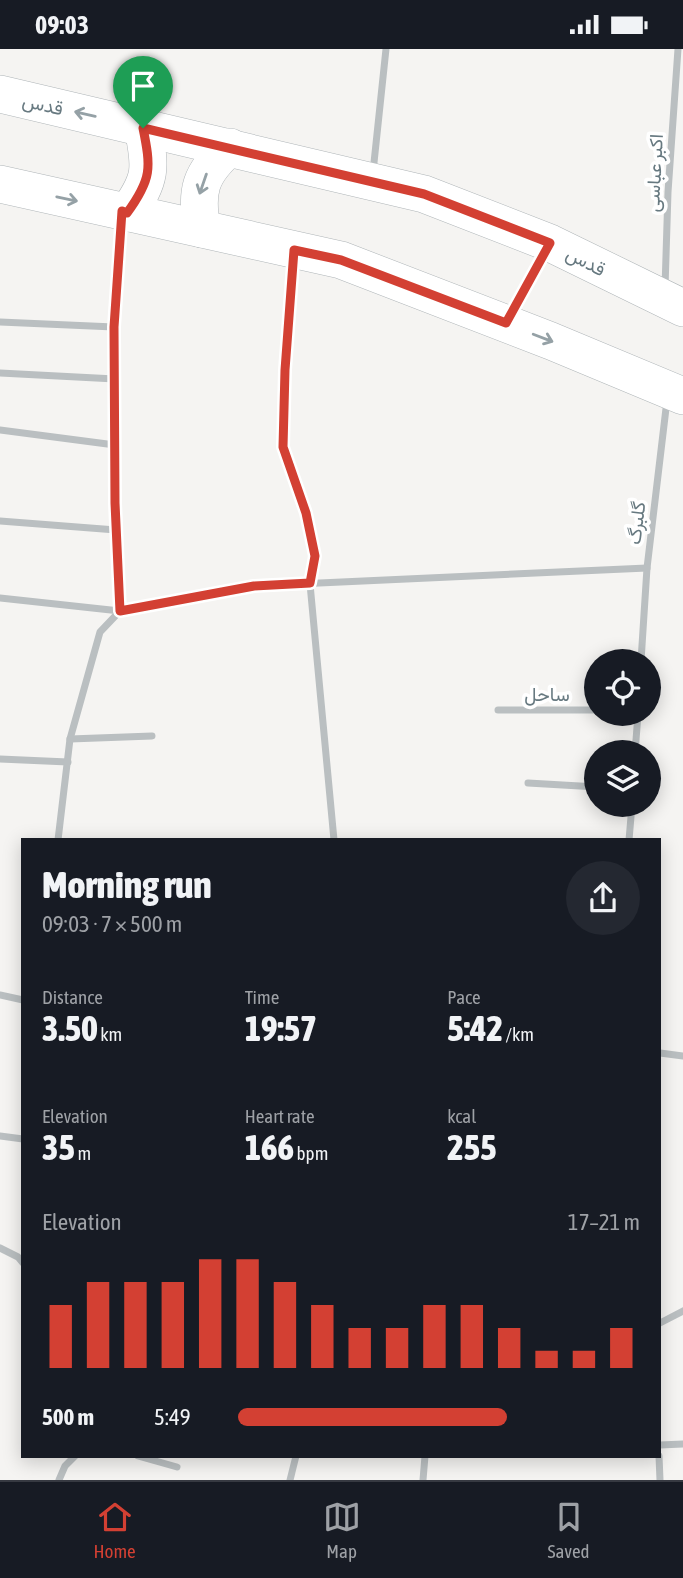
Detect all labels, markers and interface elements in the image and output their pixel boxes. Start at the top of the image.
text: 09:03 [35,10,89,40]
pin [113,56,173,128]
icon: arrive [124,67,162,105]
street label: قدس [20,89,66,120]
one-way arrow [74,107,97,120]
street label: اکبر عباسی [641,133,668,213]
one-way arrow [196,172,208,194]
one-way arrow [55,193,78,206]
street label: قدس [562,242,609,281]
one-way arrow [531,332,553,345]
street label: گلبرگ [622,500,651,546]
map controls [584,649,661,817]
button: locate [584,649,661,726]
street label: ساحل [524,683,570,706]
button: layers [584,740,661,817]
button: share [566,861,640,935]
text: Morning run [42,863,212,906]
text: 09:03 · 7 × 500 m [42,911,182,937]
text: Distance [42,986,103,1008]
text: Time [245,986,279,1008]
text: Pace [447,986,481,1008]
text: 3.50 [42,1008,98,1048]
text: 19:57 [245,1008,317,1048]
text: 5:42 [447,1008,503,1048]
text: km [98,1023,122,1045]
text: /km [503,1023,534,1045]
text: Elevation [42,1105,108,1127]
text: Heart rate [245,1105,315,1127]
text: kcal [447,1105,476,1127]
text: 35 [42,1127,75,1167]
text: 166 [245,1127,294,1167]
text: 255 [447,1127,497,1167]
text: m [75,1142,91,1164]
text: bpm [294,1142,328,1164]
text: Elevation [42,1209,122,1235]
text: 17–21 m [568,1209,640,1235]
text: 500 m [42,1404,94,1430]
text: 5:49 [154,1404,191,1430]
tab: Home [93,1498,136,1562]
tab: Map [323,1498,361,1562]
tab: Saved [548,1498,590,1562]

